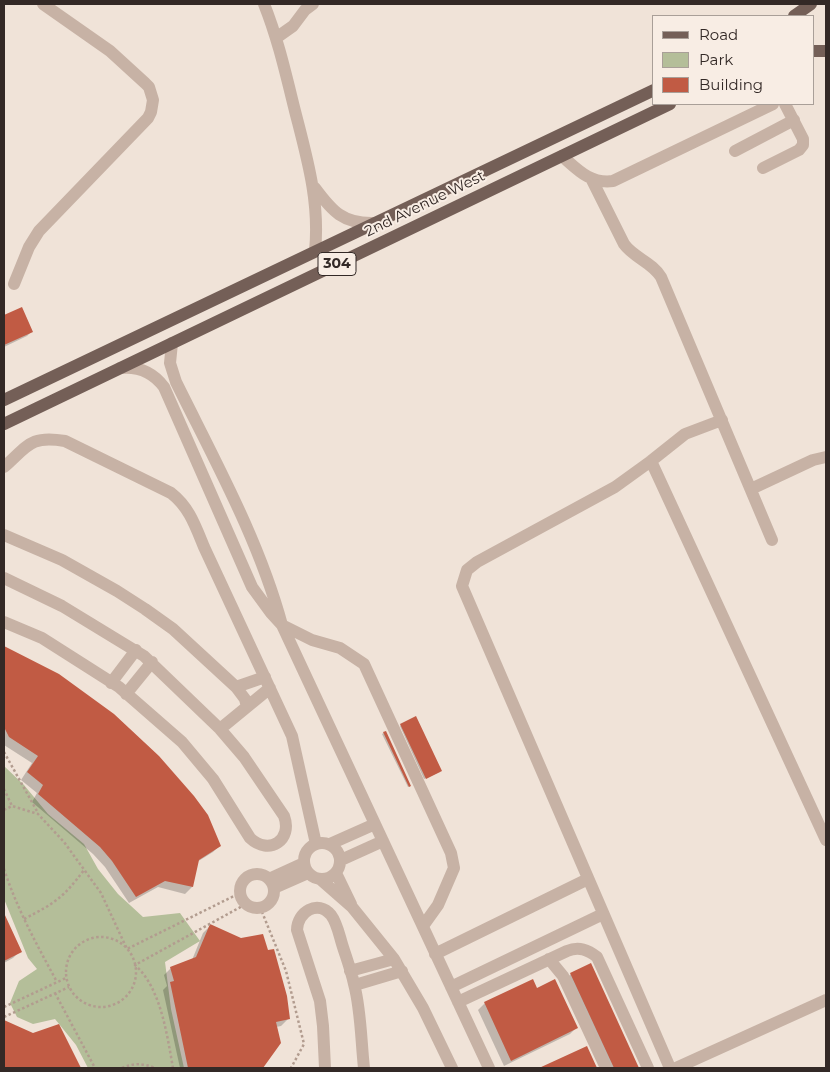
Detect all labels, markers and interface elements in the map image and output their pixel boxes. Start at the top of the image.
legend [652,15,815,105]
text: Road [699,25,738,44]
text: Park [699,50,733,69]
text: Building [699,75,763,94]
street label: 2nd Avenue West [362,167,488,241]
road number: 304 [318,252,356,276]

